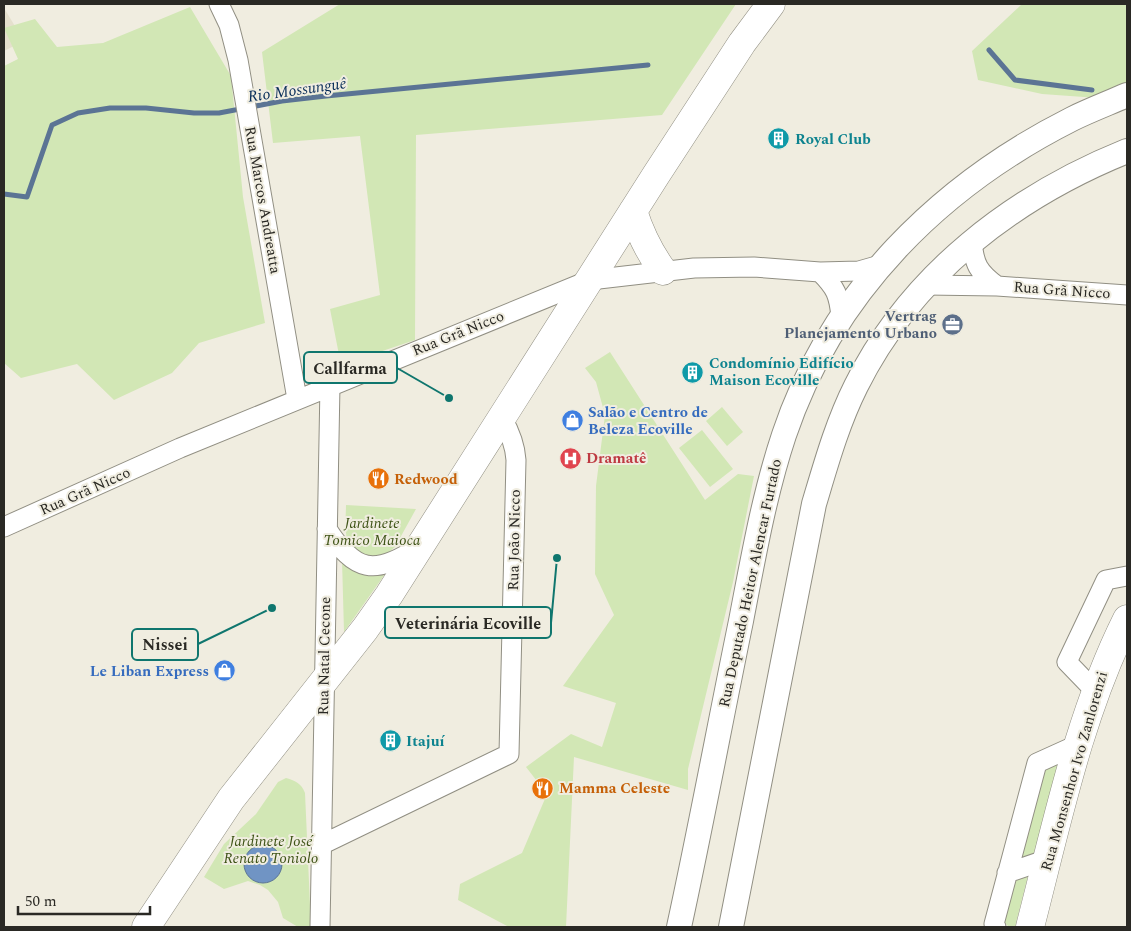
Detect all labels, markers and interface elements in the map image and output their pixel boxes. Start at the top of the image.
water label: Rio Mossunguê [246,71,349,109]
street label: Rua Marcos Andreatta [238,124,287,276]
building icon: Royal Club [767,127,791,151]
place label: Royal Club [795,128,871,151]
street label: Rua Grã Nicco [1013,276,1111,305]
street label: Rua Grã Nicco [409,305,508,362]
place label: Vertrag Planejamento Urbano [784,305,937,345]
office icon: Vertrag Planejamento Urbano [941,313,965,337]
callout: Callfarma [304,352,397,383]
place label: Condomínio Edifício Maison Ecoville [709,352,854,392]
text: Callfarma [313,357,388,381]
building icon: Condomínio Edifício Maison Ecoville [681,360,705,384]
place label: Salão e Centro de Beleza Ecoville [588,401,708,441]
shop icon: Salão e Centro de Beleza Ecoville [560,409,584,433]
hospital icon: Dramatê [558,446,582,470]
place label: Dramatê [586,447,647,470]
street label: Rua Deputado Heitor Alencar Furtado [713,457,788,710]
street label: Rua Grã Nicco [36,461,134,522]
restaurant icon: Redwood [366,467,390,491]
place label: Redwood [394,468,458,491]
street label: Rua João Nicco [502,489,527,591]
park label: Jardinete Tomico Maioca [324,512,421,552]
street label: Rua Natal Cecone [312,596,337,716]
callout: Veterinária Ecoville [385,607,551,638]
text: Veterinária Ecoville [395,612,541,636]
callout: Nissei [132,629,198,660]
text: Nissei [142,633,188,657]
shop icon: Le Liban Express [213,659,237,683]
place label: Le Liban Express [90,660,209,683]
street label: Rua Monsenhor Ivo Zanlorenzi [1035,669,1114,874]
building icon: Itajuí [378,729,402,753]
place label: Itajuí [406,730,446,753]
restaurant icon: Mamma Celeste [531,776,555,800]
place label: Mamma Celeste [559,777,670,800]
park label: Jardinete José Renato Toniolo [224,830,318,870]
scale bar [18,884,150,916]
text: 50 m [25,890,57,913]

